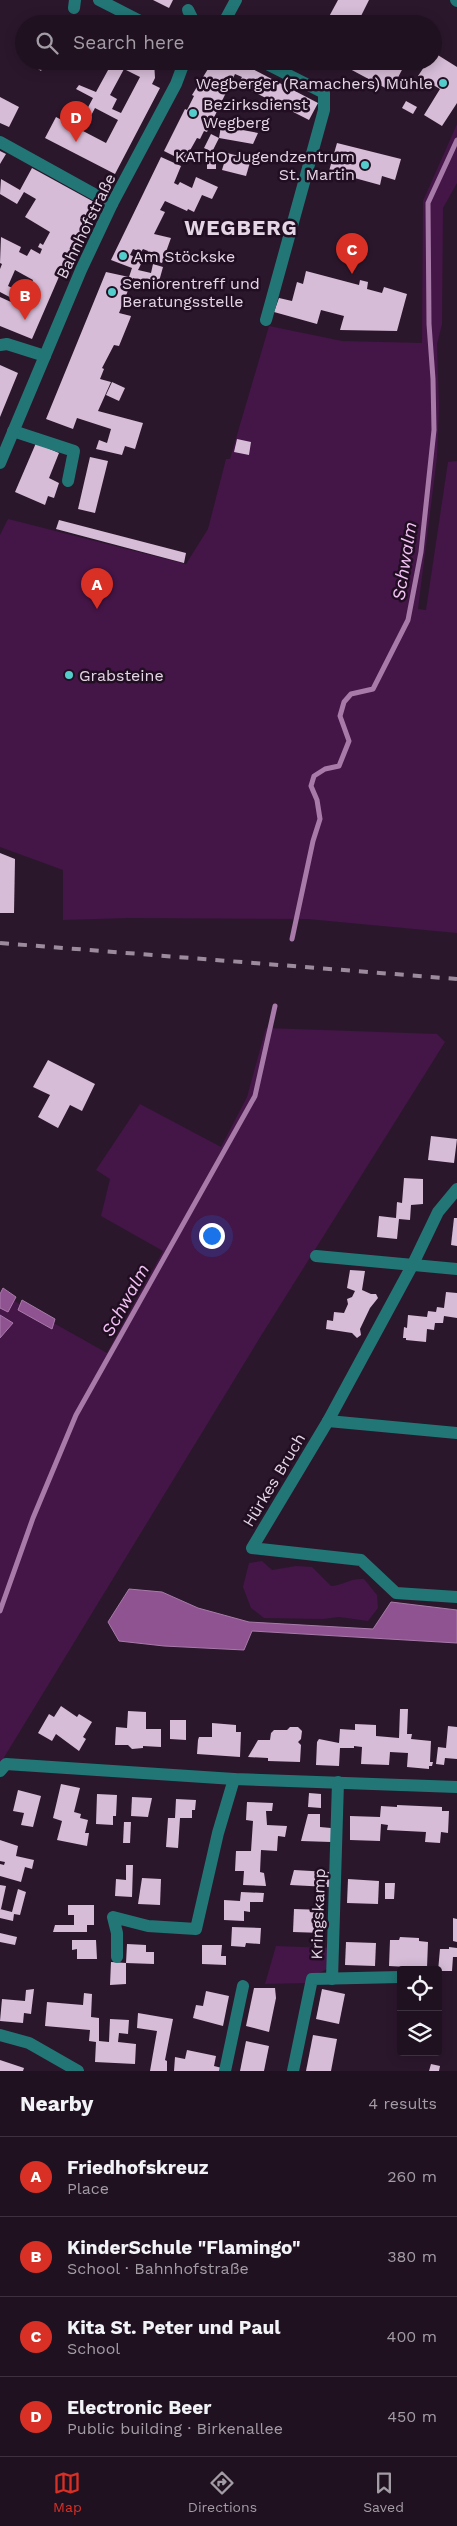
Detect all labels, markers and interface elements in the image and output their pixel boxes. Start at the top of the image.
search box [15,15,442,70]
icon: search [33,29,61,57]
text: Search here [73,31,184,54]
place label: Wegberger (Ramachers) Mühle [196,74,433,93]
marker: Wegberger (Ramachers) Mühle [437,77,449,89]
place label: Bezirksdienst Wegberg [203,95,308,132]
pin: D [60,101,92,142]
marker: Bezirksdienst Wegberg [187,107,199,119]
place label: KATHO Jugendzentrum St. Martin [175,147,355,184]
marker: KATHO Jugendzentrum St. Martin [359,159,371,171]
street label: Bahnhofstraße [52,170,120,282]
district label: WEGBERG [184,215,298,240]
pin: C [336,233,368,274]
place label: Am Stöckske [133,247,235,266]
marker: Am Stöckske [117,250,129,262]
place label: Seniorentreff und Beratungsstelle [122,274,260,311]
pin: B [9,279,41,320]
marker: Seniorentreff und Beratungsstelle [106,286,118,298]
water label: Schwalm [387,520,421,602]
pin: A [81,568,113,609]
place label: Grabsteine [79,666,164,685]
marker: Grabsteine [63,669,75,681]
your location [199,1223,225,1249]
water label: Schwalm [97,1260,153,1340]
street label: Hürkes Bruch [239,1430,309,1530]
street label: Kringskamp [307,1868,329,1960]
map controls [397,1966,442,2056]
button: locate [397,1966,442,2011]
button: layers [397,2011,442,2056]
text: Nearby [20,2091,93,2116]
text: 4 results [368,2094,437,2113]
text: Friedhofskreuz [67,2156,208,2179]
text: A [31,2167,41,2186]
text: 260 m [387,2167,437,2186]
text: Place [67,2179,109,2198]
text: KinderSchule "Flamingo" [67,2236,300,2259]
text: B [31,2247,41,2266]
text: 380 m [387,2247,437,2266]
text: School · Bahnhofstraße [67,2259,249,2278]
text: Kita St. Peter und Paul [67,2316,281,2339]
text: C [31,2327,41,2346]
text: 400 m [387,2327,437,2346]
text: School [67,2339,120,2358]
text: Electronic Beer [67,2396,211,2419]
text: D [30,2407,42,2426]
text: 450 m [387,2407,437,2426]
text: Public building · Birkenallee [67,2419,283,2438]
tab: Map [53,2469,82,2515]
tab: Directions [188,2469,257,2515]
tab: Saved [363,2469,404,2515]

